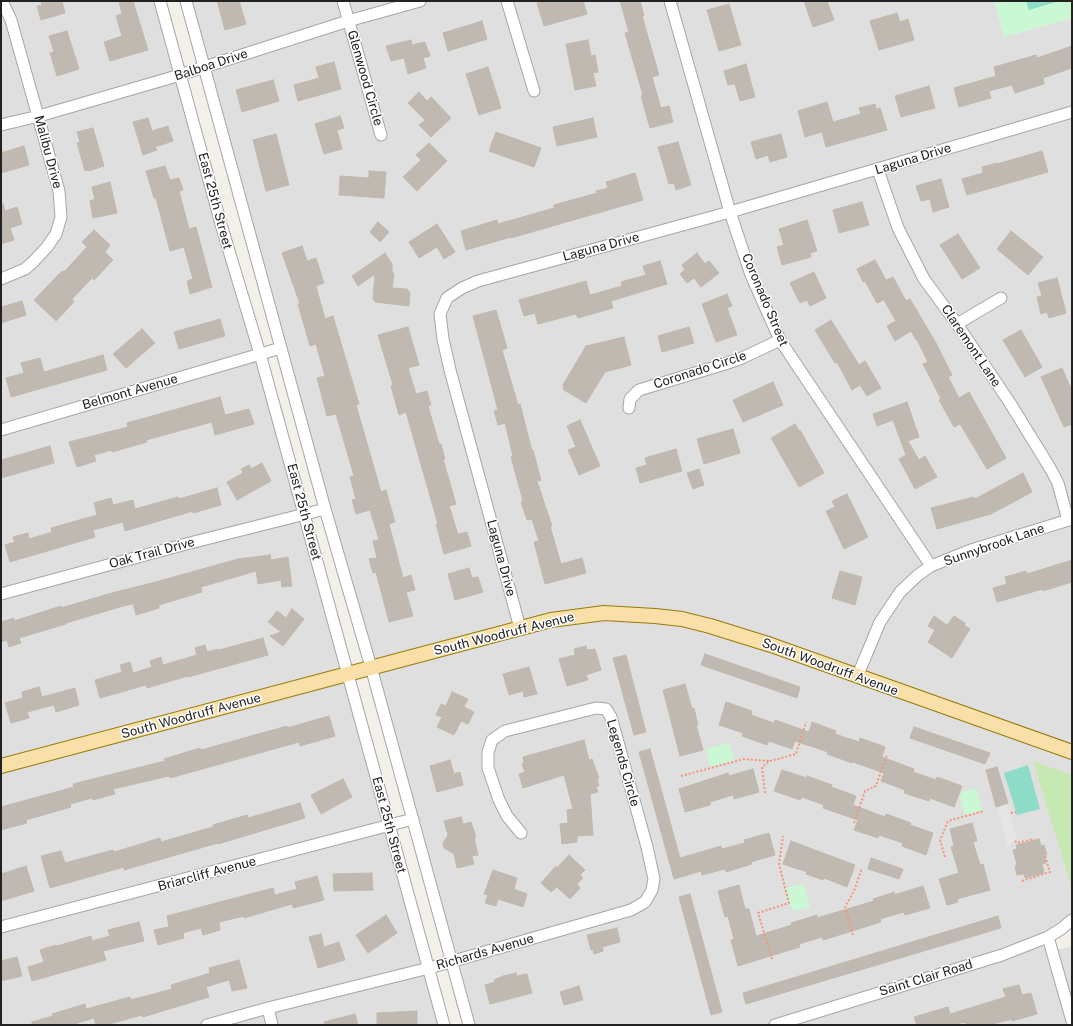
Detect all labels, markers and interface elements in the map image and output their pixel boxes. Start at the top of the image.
street label: Glenwood Circle [344,28,386,128]
street label: Balboa Drive [172,46,250,84]
street label: Malibu Drive [31,114,65,190]
street label: Laguna Drive [873,140,953,178]
street label: East 25th Street [195,151,235,251]
street label: Laguna Drive [561,229,641,265]
street label: Coronado Street [738,251,792,349]
street label: Claremont Lane [938,302,1004,390]
street label: Coronado Circle [652,348,748,392]
street label: Belmont Avenue [80,371,180,413]
street label: East 25th Street [284,462,324,562]
street label: Laguna Drive [483,518,519,598]
street label: Sunnybrook Lane [942,520,1046,570]
street label: Oak Trail Drive [108,534,196,572]
street label: South Woodruff Avenue [432,609,576,659]
street label: South Woodruff Avenue [760,635,900,699]
street label: South Woodruff Avenue [119,690,263,742]
street label: Legends Circle [603,718,643,808]
street label: East 25th Street [369,775,409,875]
street label: Briarcliff Avenue [156,853,258,895]
street label: Richards Avenue [434,931,536,973]
street label: Saint Clair Road [877,956,975,1000]

